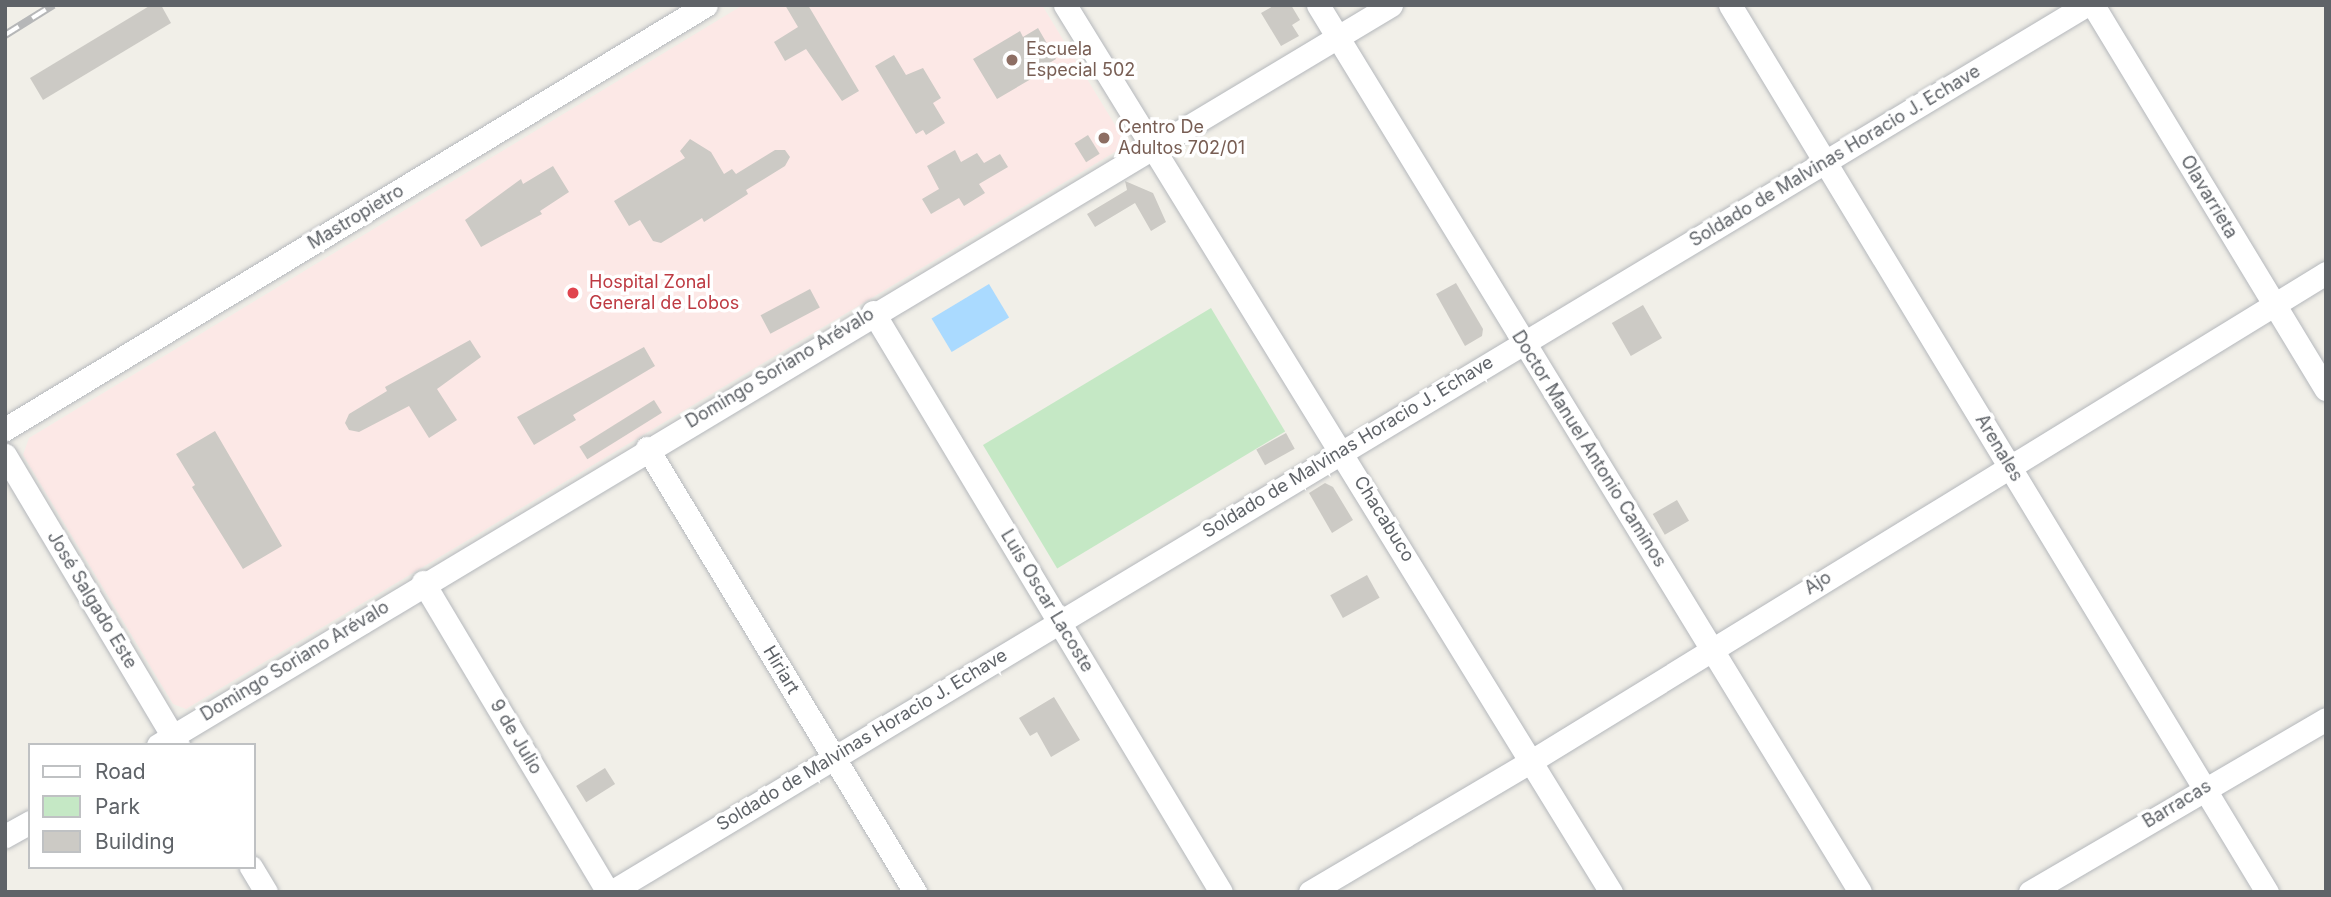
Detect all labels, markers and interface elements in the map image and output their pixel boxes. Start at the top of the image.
place label: Escuela Especial 502 [1026,39,1135,82]
marker: Escuela Especial 502 [1004,52,1020,68]
street label: Soldado de Malvinas Horacio J. Echave [1686,60,1984,252]
place label: Centro De Adultos 702/01 [1118,117,1245,160]
marker: Centro De Adultos 702/01 [1096,130,1112,146]
street label: Olavarrieta [2176,152,2242,242]
street label: Mastropietro [304,180,408,254]
place label: Hospital Zonal General de Lobos [589,272,739,314]
marker: Hospital Zonal General de Lobos [563,283,583,303]
street label: Domingo Soriano Arévalo [682,303,878,433]
street label: Doctor Manuel Antonio Caminos [1507,327,1671,571]
street label: Soldado de Malvinas Horacio J. Echave [1199,351,1497,543]
street label: Arenales [1971,411,2027,485]
street label: Chacabuco [1349,472,1419,566]
street label: Luis Oscar Lacoste [996,526,1098,676]
street label: José Salgado Este [42,527,142,673]
street label: Ajo [1801,567,1835,599]
street label: Domingo Soriano Arévalo [197,596,393,726]
street label: Hiriart [758,642,804,698]
street label: Soldado de Malvinas Horacio J. Echave [713,644,1011,836]
street label: 9 de Julio [485,696,547,778]
legend [28,743,256,869]
text: Road [95,759,146,784]
street label: Barracas [2139,775,2215,833]
text: Park [95,794,140,819]
text: Building [95,829,175,854]

